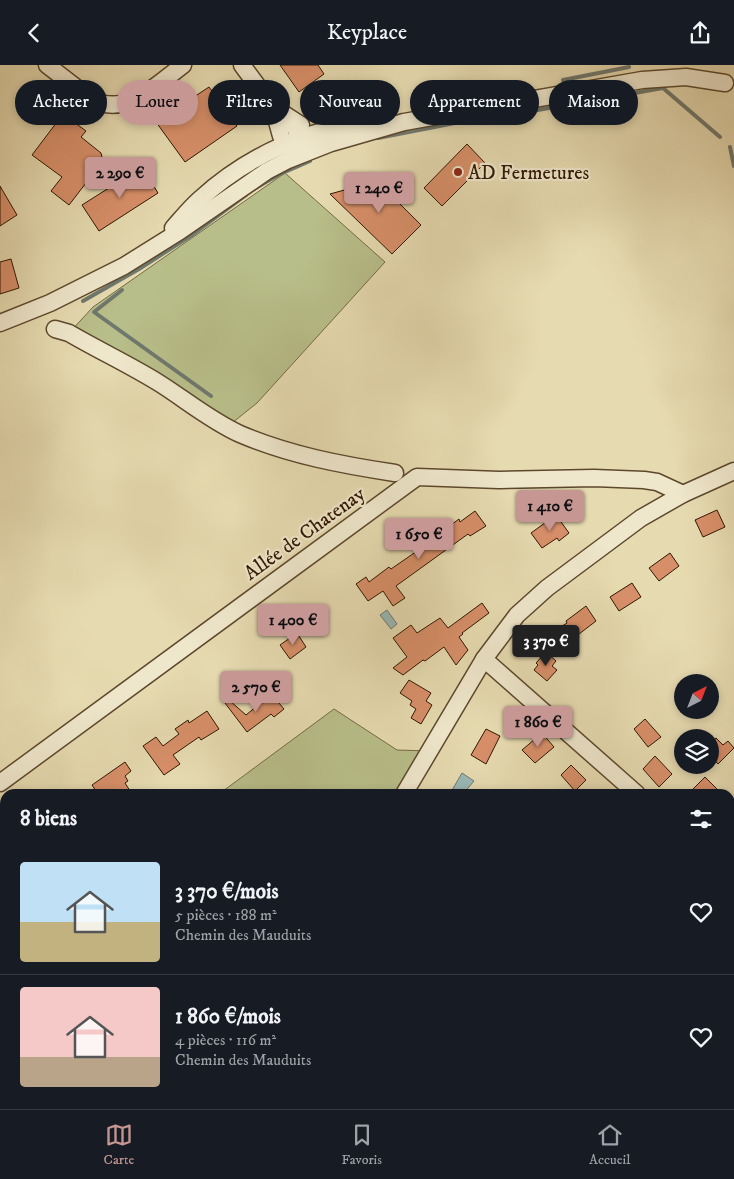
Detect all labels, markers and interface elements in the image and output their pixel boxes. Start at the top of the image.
icon: back [20,19,48,47]
text: Keyplace [327,19,407,46]
icon: share [686,19,714,47]
chip: Acheter [15,80,107,125]
chip: Louer [117,80,198,125]
chip: Filtres [208,80,290,125]
chip: Nouveau [300,80,400,125]
chip: Appartement [410,80,539,125]
chip: Maison [549,80,638,125]
pin: 2 290 € [74,157,166,199]
place label: AD Fermetures [468,161,589,186]
text: 2 290 € [96,163,144,183]
marker: AD Fermetures [452,166,464,178]
pin: 1 240 € [333,171,425,214]
text: 1 240 € [355,178,403,198]
street label: Allée de Chatenay [240,482,371,586]
pin: 1 410 € [504,489,596,532]
text: 1 410 € [527,496,573,516]
pin: 1 650 € [373,517,465,560]
text: 1 650 € [396,524,443,544]
pin: 1 400 € [247,603,339,646]
text: 1 400 € [269,610,317,630]
pin: 3 370 € [500,625,592,667]
text: 3 370 € [523,631,569,651]
pin: 2 570 € [210,671,302,713]
north arrow [674,674,719,719]
map controls [674,674,719,774]
text: 2 570 € [231,677,281,697]
pin: 1 860 € [492,705,584,748]
text: 1 860 € [514,712,562,732]
button: layers [674,729,719,774]
icon: filters [687,805,715,833]
text: 8 biens [20,806,77,832]
text: 3 370 €/mois [175,879,278,905]
icon: home [60,882,120,942]
icon: heart [687,898,715,926]
text: 5 pièces · 188 m² [175,905,277,925]
text: Chemin des Mauduits [175,925,311,945]
text: 1 860 €/mois [175,1004,281,1030]
icon: home [60,1007,120,1067]
icon: heart [687,1023,715,1051]
text: 4 pièces · 116 m² [175,1030,276,1050]
text: Chemin des Mauduits [175,1050,311,1070]
tab: Carte [104,1121,134,1169]
tab: Favoris [341,1121,382,1169]
tab: Accueil [589,1121,630,1169]

